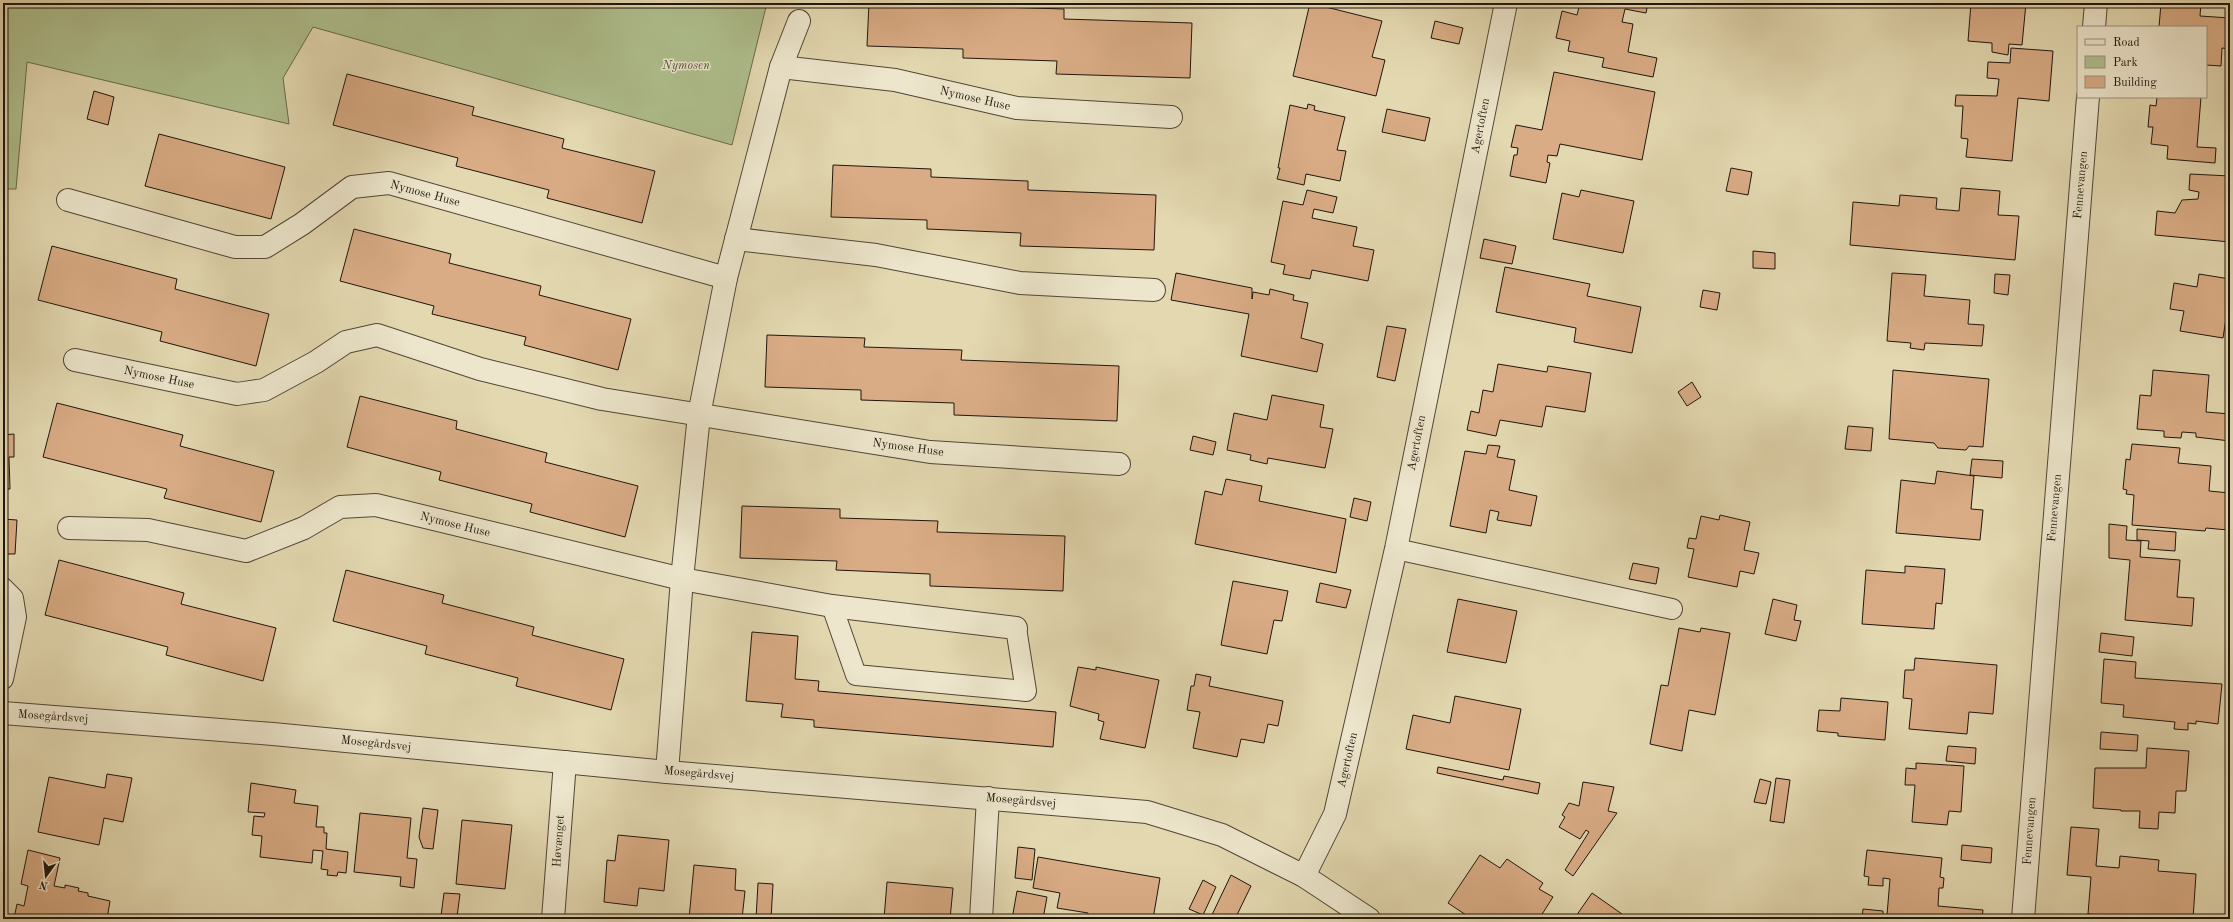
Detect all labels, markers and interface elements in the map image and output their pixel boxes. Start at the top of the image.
legend [2077,26,2207,98]
text: Road [2113,37,2140,49]
text: Park [2113,57,2138,69]
park label: Nymosen [661,60,710,72]
text: Building [2113,77,2157,89]
street label: Nymose Huse [939,85,1012,113]
street label: Agertoften [1470,97,1492,155]
street label: Fennevangen [2072,150,2090,219]
street label: Nymose Huse [389,179,462,209]
street label: Nymose Huse [123,365,196,391]
street label: Agertoften [1406,414,1428,472]
street label: Nymose Huse [872,437,945,459]
street label: Fennevangen [2046,473,2064,542]
street label: Nymose Huse [419,510,492,540]
street label: Mosegårdsvej [17,709,89,725]
street label: Agertoften [1336,731,1360,789]
street label: Mosegårdsvej [340,734,412,754]
street label: Mosegårdsvej [663,765,735,783]
street label: Mosegårdsvej [985,792,1057,810]
street label: Fennevangen [2022,796,2038,865]
street label: Høvænget [551,814,567,868]
north arrow [26,856,66,896]
text: N [38,878,49,891]

